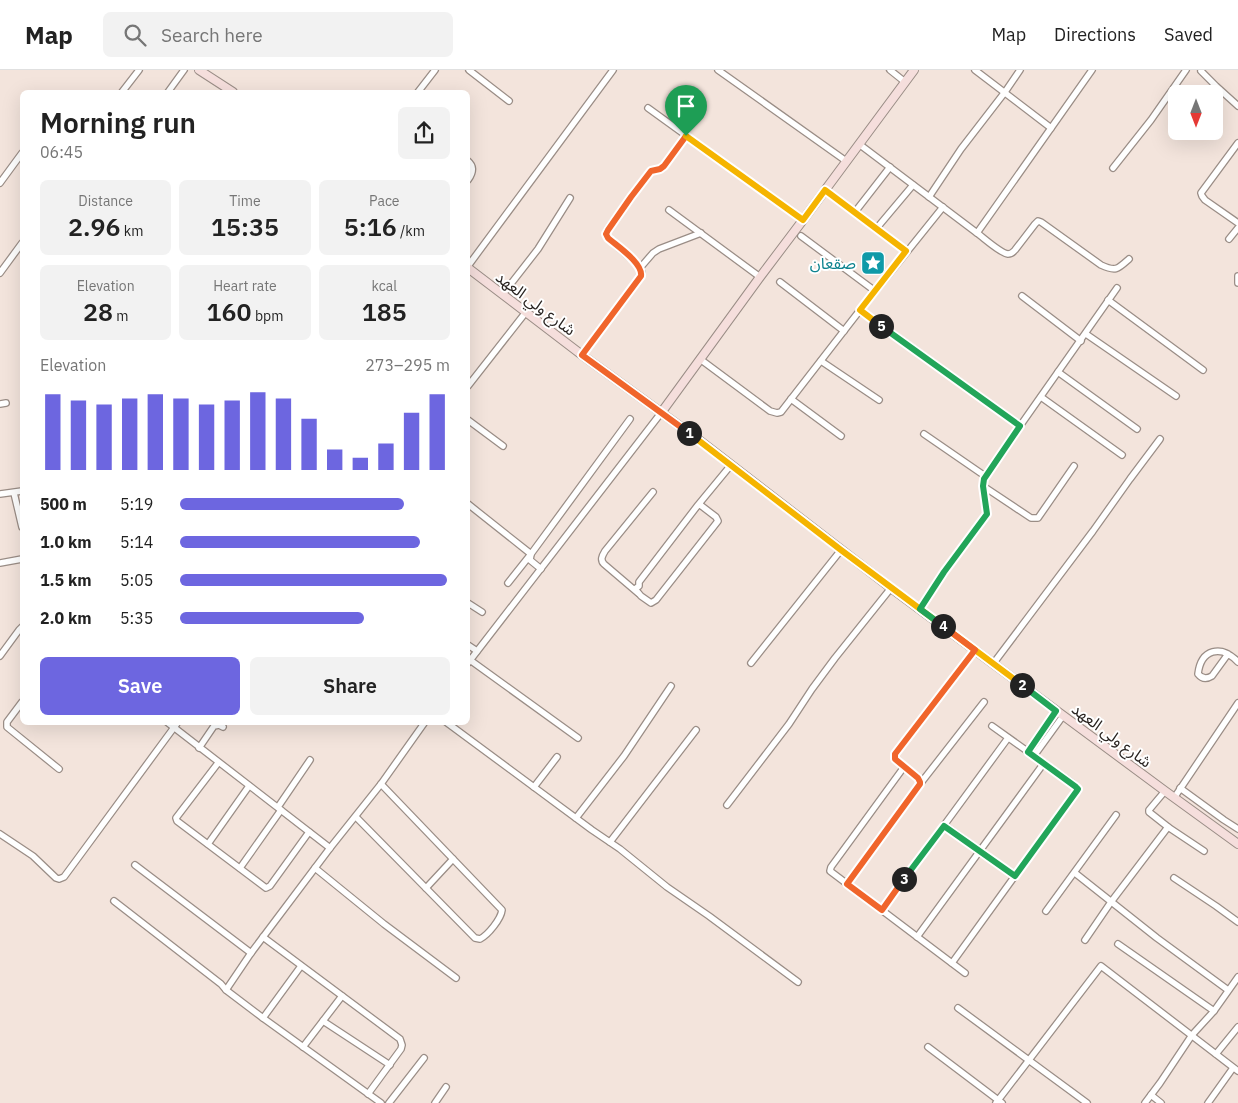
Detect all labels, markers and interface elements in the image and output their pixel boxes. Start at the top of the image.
search box [103,12,453,57]
text: Map [25,19,73,51]
icon: search [121,21,149,49]
text: Search here [161,23,263,47]
text: Map [991,23,1026,46]
text: Directions [1054,23,1136,46]
text: Saved [1164,23,1213,46]
pin [665,85,707,136]
north arrow [1168,85,1222,140]
map controls [1168,85,1223,140]
icon: arrive [672,92,700,120]
text: Morning run [40,104,196,141]
button: share [398,107,450,159]
text: 06:45 [40,142,83,162]
text: Distance [78,192,133,210]
text: Time [229,192,261,210]
text: Pace [369,192,400,210]
text: 2.96 [68,210,120,243]
text: 15:35 [211,210,279,243]
text: 5:16 [344,210,397,243]
text: km [120,222,143,240]
text: /km [397,222,425,240]
place icon: صقعان [860,250,886,276]
place label: صقعان [810,253,856,273]
street label: شارع ولي العهد [490,266,580,342]
text: Elevation [77,277,135,295]
text: Heart rate [213,277,277,295]
text: kcal [372,277,397,295]
text: 28 [83,295,113,328]
text: 160 [207,295,252,328]
text: 185 [362,295,407,328]
text: m [113,307,128,325]
text: bpm [252,307,283,325]
pin: 5 [868,314,894,338]
text: 5 [877,317,886,335]
text: Elevation [40,355,106,375]
text: 273–295 m [365,355,450,375]
pin: 1 [676,420,702,446]
text: 1 [685,424,694,442]
text: 500 m [40,494,87,514]
text: 5:19 [120,494,153,514]
text: 1.0 km [40,532,91,552]
text: 5:14 [120,532,153,552]
text: 1.5 km [40,570,91,590]
text: 5:05 [120,570,153,590]
text: 2.0 km [40,608,91,628]
text: 5:35 [120,608,153,628]
pin: 4 [930,614,956,638]
text: 4 [939,617,948,635]
button: Save [40,657,240,715]
button: Share [250,657,450,715]
pin: 2 [1010,672,1034,698]
text: 2 [1018,676,1027,694]
street label: شارع ولي العهد [1066,698,1156,774]
pin: 3 [892,866,916,892]
text: 3 [900,870,909,888]

